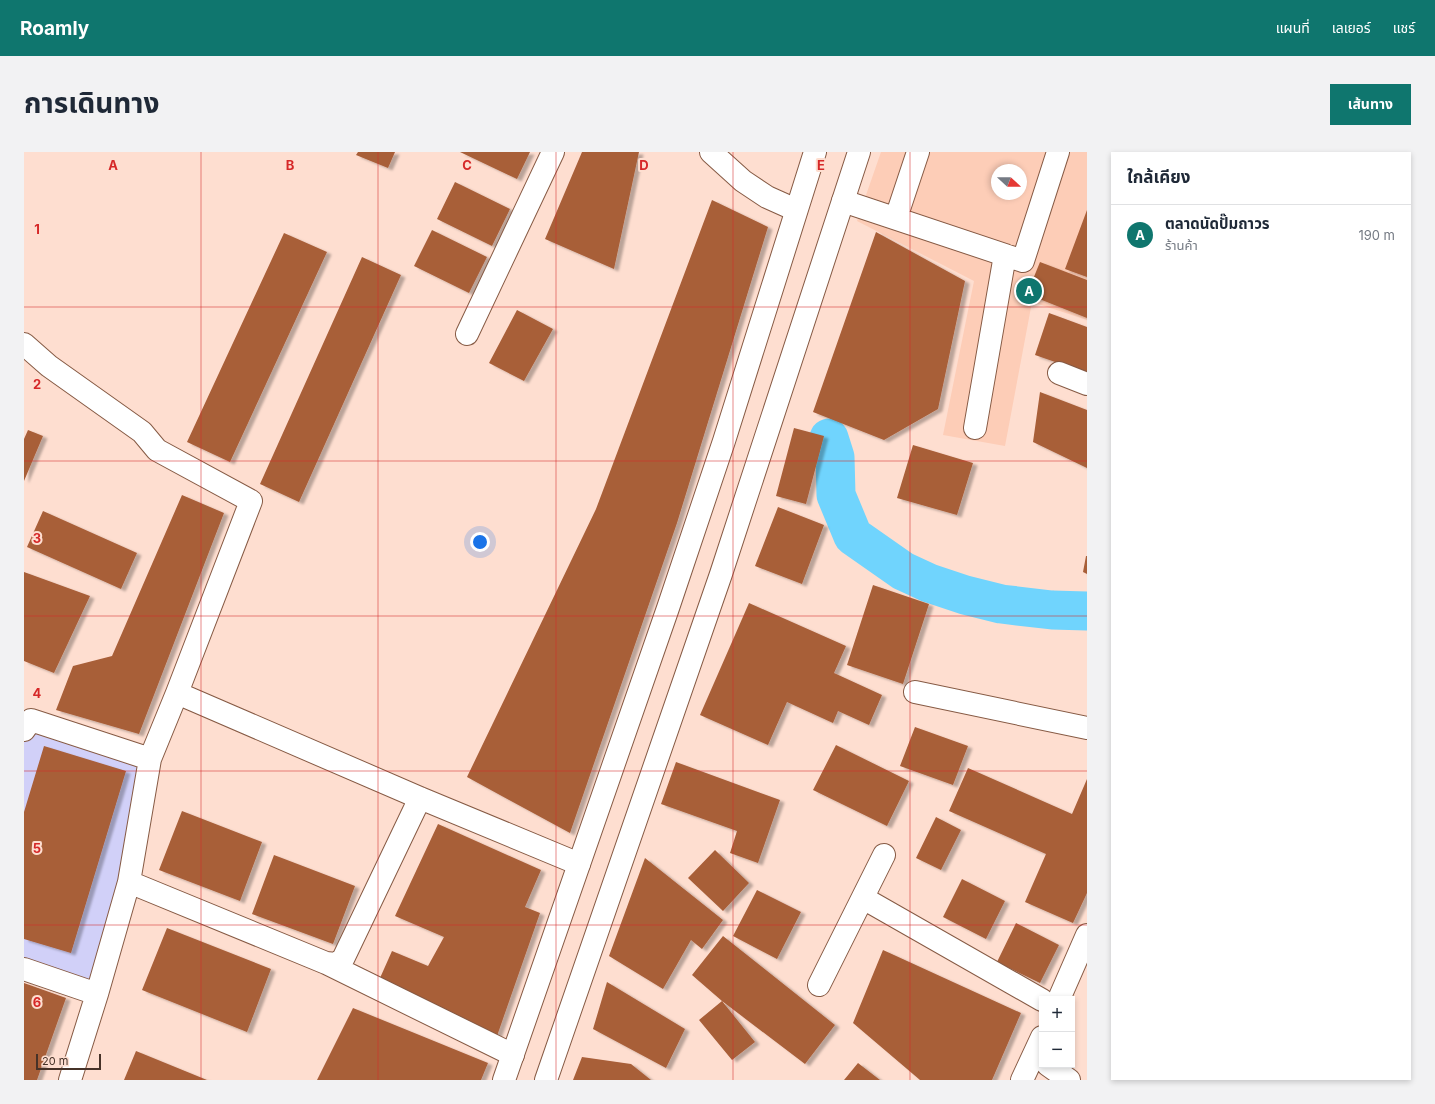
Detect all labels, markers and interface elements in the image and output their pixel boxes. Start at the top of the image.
text: Roamly [20,17,89,40]
text: แผนที่ [1276,19,1310,36]
text: เลเยอร์ [1332,19,1371,36]
text: แชร์ [1393,19,1415,36]
button: เส้นทาง [1330,84,1411,125]
text: การเดินทาง [24,86,159,120]
text: A [108,157,118,173]
text: B [286,157,295,173]
text: C [462,157,472,173]
text: D [639,157,649,173]
text: E [817,157,825,173]
north arrow [991,164,1027,200]
text: ใกล้เคียง [1127,167,1190,187]
text: ตลาดนัดปั๊มถาวร [1165,214,1270,233]
text: 1 [34,221,40,237]
text: A [1135,227,1145,243]
text: 190 m [1358,227,1395,243]
text: ร้านค้า [1165,237,1198,253]
pin: A [1016,276,1042,306]
text: 2 [33,376,41,392]
text: 3 [33,530,41,546]
your location [470,532,490,552]
text: 4 [33,685,42,701]
text: 5 [33,840,41,856]
text: 6 [33,994,41,1010]
map controls [1039,996,1075,1068]
button: + [1039,996,1075,1032]
button: − [1039,1032,1075,1068]
scale bar [36,1052,101,1071]
text: 20 m [42,1054,68,1068]

